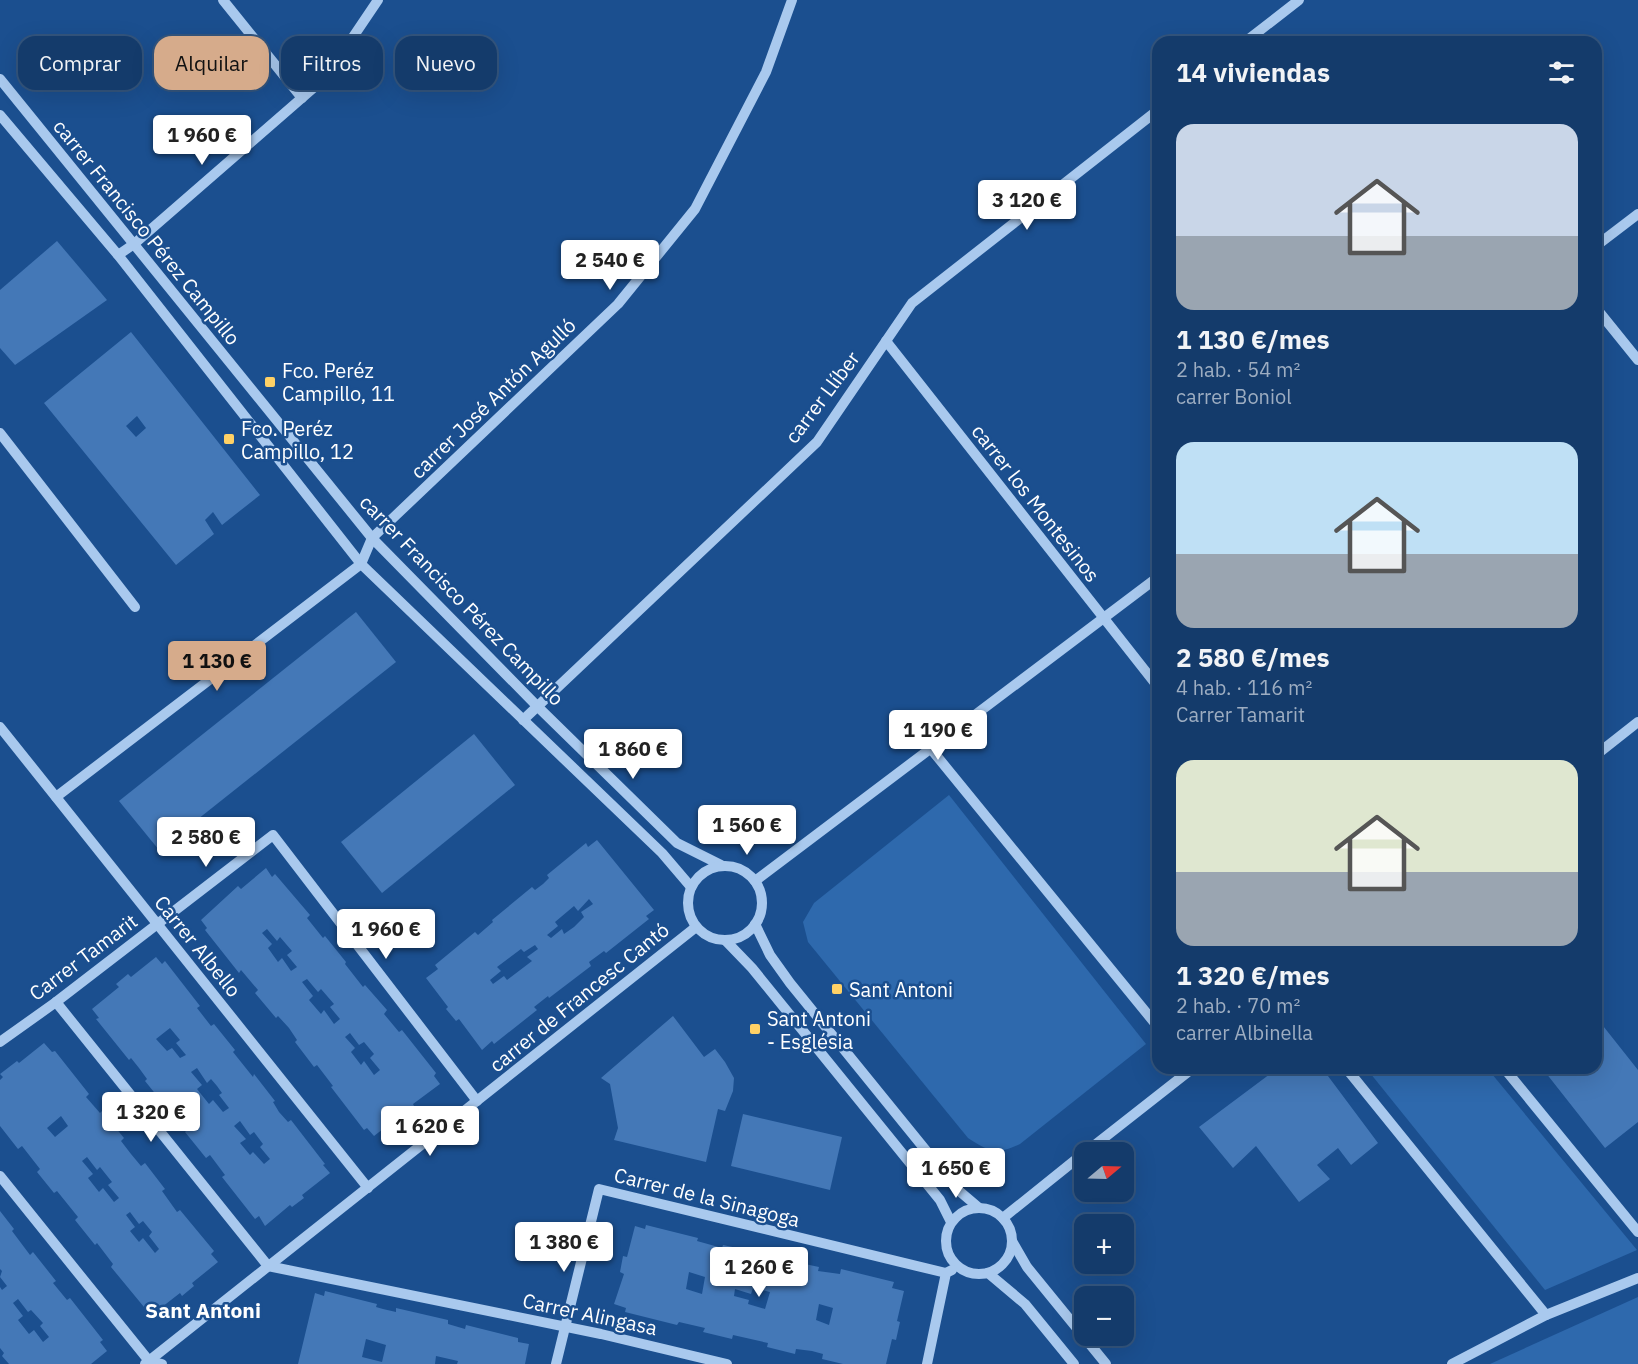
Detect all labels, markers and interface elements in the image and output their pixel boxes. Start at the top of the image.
chip: Comprar [18,36,142,90]
chip: Alquilar [154,36,269,90]
chip: Filtros [281,36,383,90]
chip: Nuevo [395,36,497,90]
text: 14 viviendas [1176,55,1330,89]
icon: filters [1545,56,1578,89]
street label: carrer Francisco Pérez Campillo [47,114,247,350]
pin: 1 960 € [147,115,257,166]
text: 1 960 € [167,121,237,148]
icon: home [1323,163,1431,271]
pin: 3 120 € [972,180,1082,231]
text: 3 120 € [992,186,1062,213]
pin: 2 540 € [555,240,665,291]
text: 2 540 € [575,246,645,273]
street label: carrer José Antón Agulló [404,312,582,484]
text: 1 130 €/mes [1176,322,1330,356]
street label: carrer Llíber [778,345,866,449]
text: 2 hab. · 54 m² [1176,356,1300,383]
place label: Fco. Peréz Campillo, 11 [282,357,395,407]
marker: Fco. Peréz Campillo, 11 [263,375,277,389]
text: carrer Boniol [1176,383,1292,410]
place label: Fco. Peréz Campillo, 12 [241,415,354,465]
street label: carrer los Montesinos [966,419,1106,587]
marker: Fco. Peréz Campillo, 12 [222,432,236,446]
icon: home [1323,481,1431,589]
street label: carrer Francisco Pérez Campillo [354,489,570,711]
text: 2 580 €/mes [1176,640,1330,674]
pin: 1 130 € [162,641,272,692]
text: 1 130 € [182,647,252,674]
text: 4 hab. · 116 m² [1176,674,1312,701]
text: Carrer Tamarit [1176,701,1305,728]
pin: 1 190 € [883,710,993,761]
text: 1 190 € [903,716,973,743]
pin: 1 860 € [578,729,688,780]
text: 1 860 € [598,735,668,762]
icon: home [1323,799,1431,907]
pin: 1 560 € [692,805,802,856]
text: 1 560 € [712,811,782,838]
pin: 2 580 € [151,817,261,868]
text: 2 580 € [171,823,241,850]
street label: Carrer Albello [149,889,247,1003]
street label: Carrer Tamarit [23,907,143,1007]
pin: 1 960 € [331,909,441,960]
text: 1 960 € [351,915,421,942]
street label: carrer de Francesc Cantó [484,916,674,1078]
text: 1 320 €/mes [1176,958,1330,992]
place label: Sant Antoni [849,976,953,1003]
marker: Sant Antoni [830,982,844,996]
text: 2 hab. · 70 m² [1176,992,1300,1019]
place label: Sant Antoni - Església [767,1005,871,1055]
text: carrer Albinella [1176,1019,1313,1046]
marker: Sant Antoni - Església [748,1022,762,1036]
pin: 1 320 € [96,1092,206,1143]
text: 1 320 € [116,1098,186,1125]
pin: 1 620 € [375,1106,485,1157]
text: 1 620 € [395,1112,465,1139]
north arrow [1074,1142,1134,1202]
map controls [1074,1142,1134,1346]
pin: 1 650 € [901,1148,1011,1199]
text: 1 650 € [921,1154,991,1181]
street label: Carrer de la Sinagoga [611,1161,803,1233]
button: + [1074,1214,1134,1274]
pin: 1 380 € [509,1222,619,1273]
text: 1 380 € [529,1228,599,1255]
pin: 1 260 € [704,1247,814,1298]
text: 1 260 € [724,1253,794,1280]
button: − [1074,1286,1134,1346]
street label: Carrer Alingasa [520,1287,660,1342]
district label: Sant Antoni [145,1296,261,1324]

